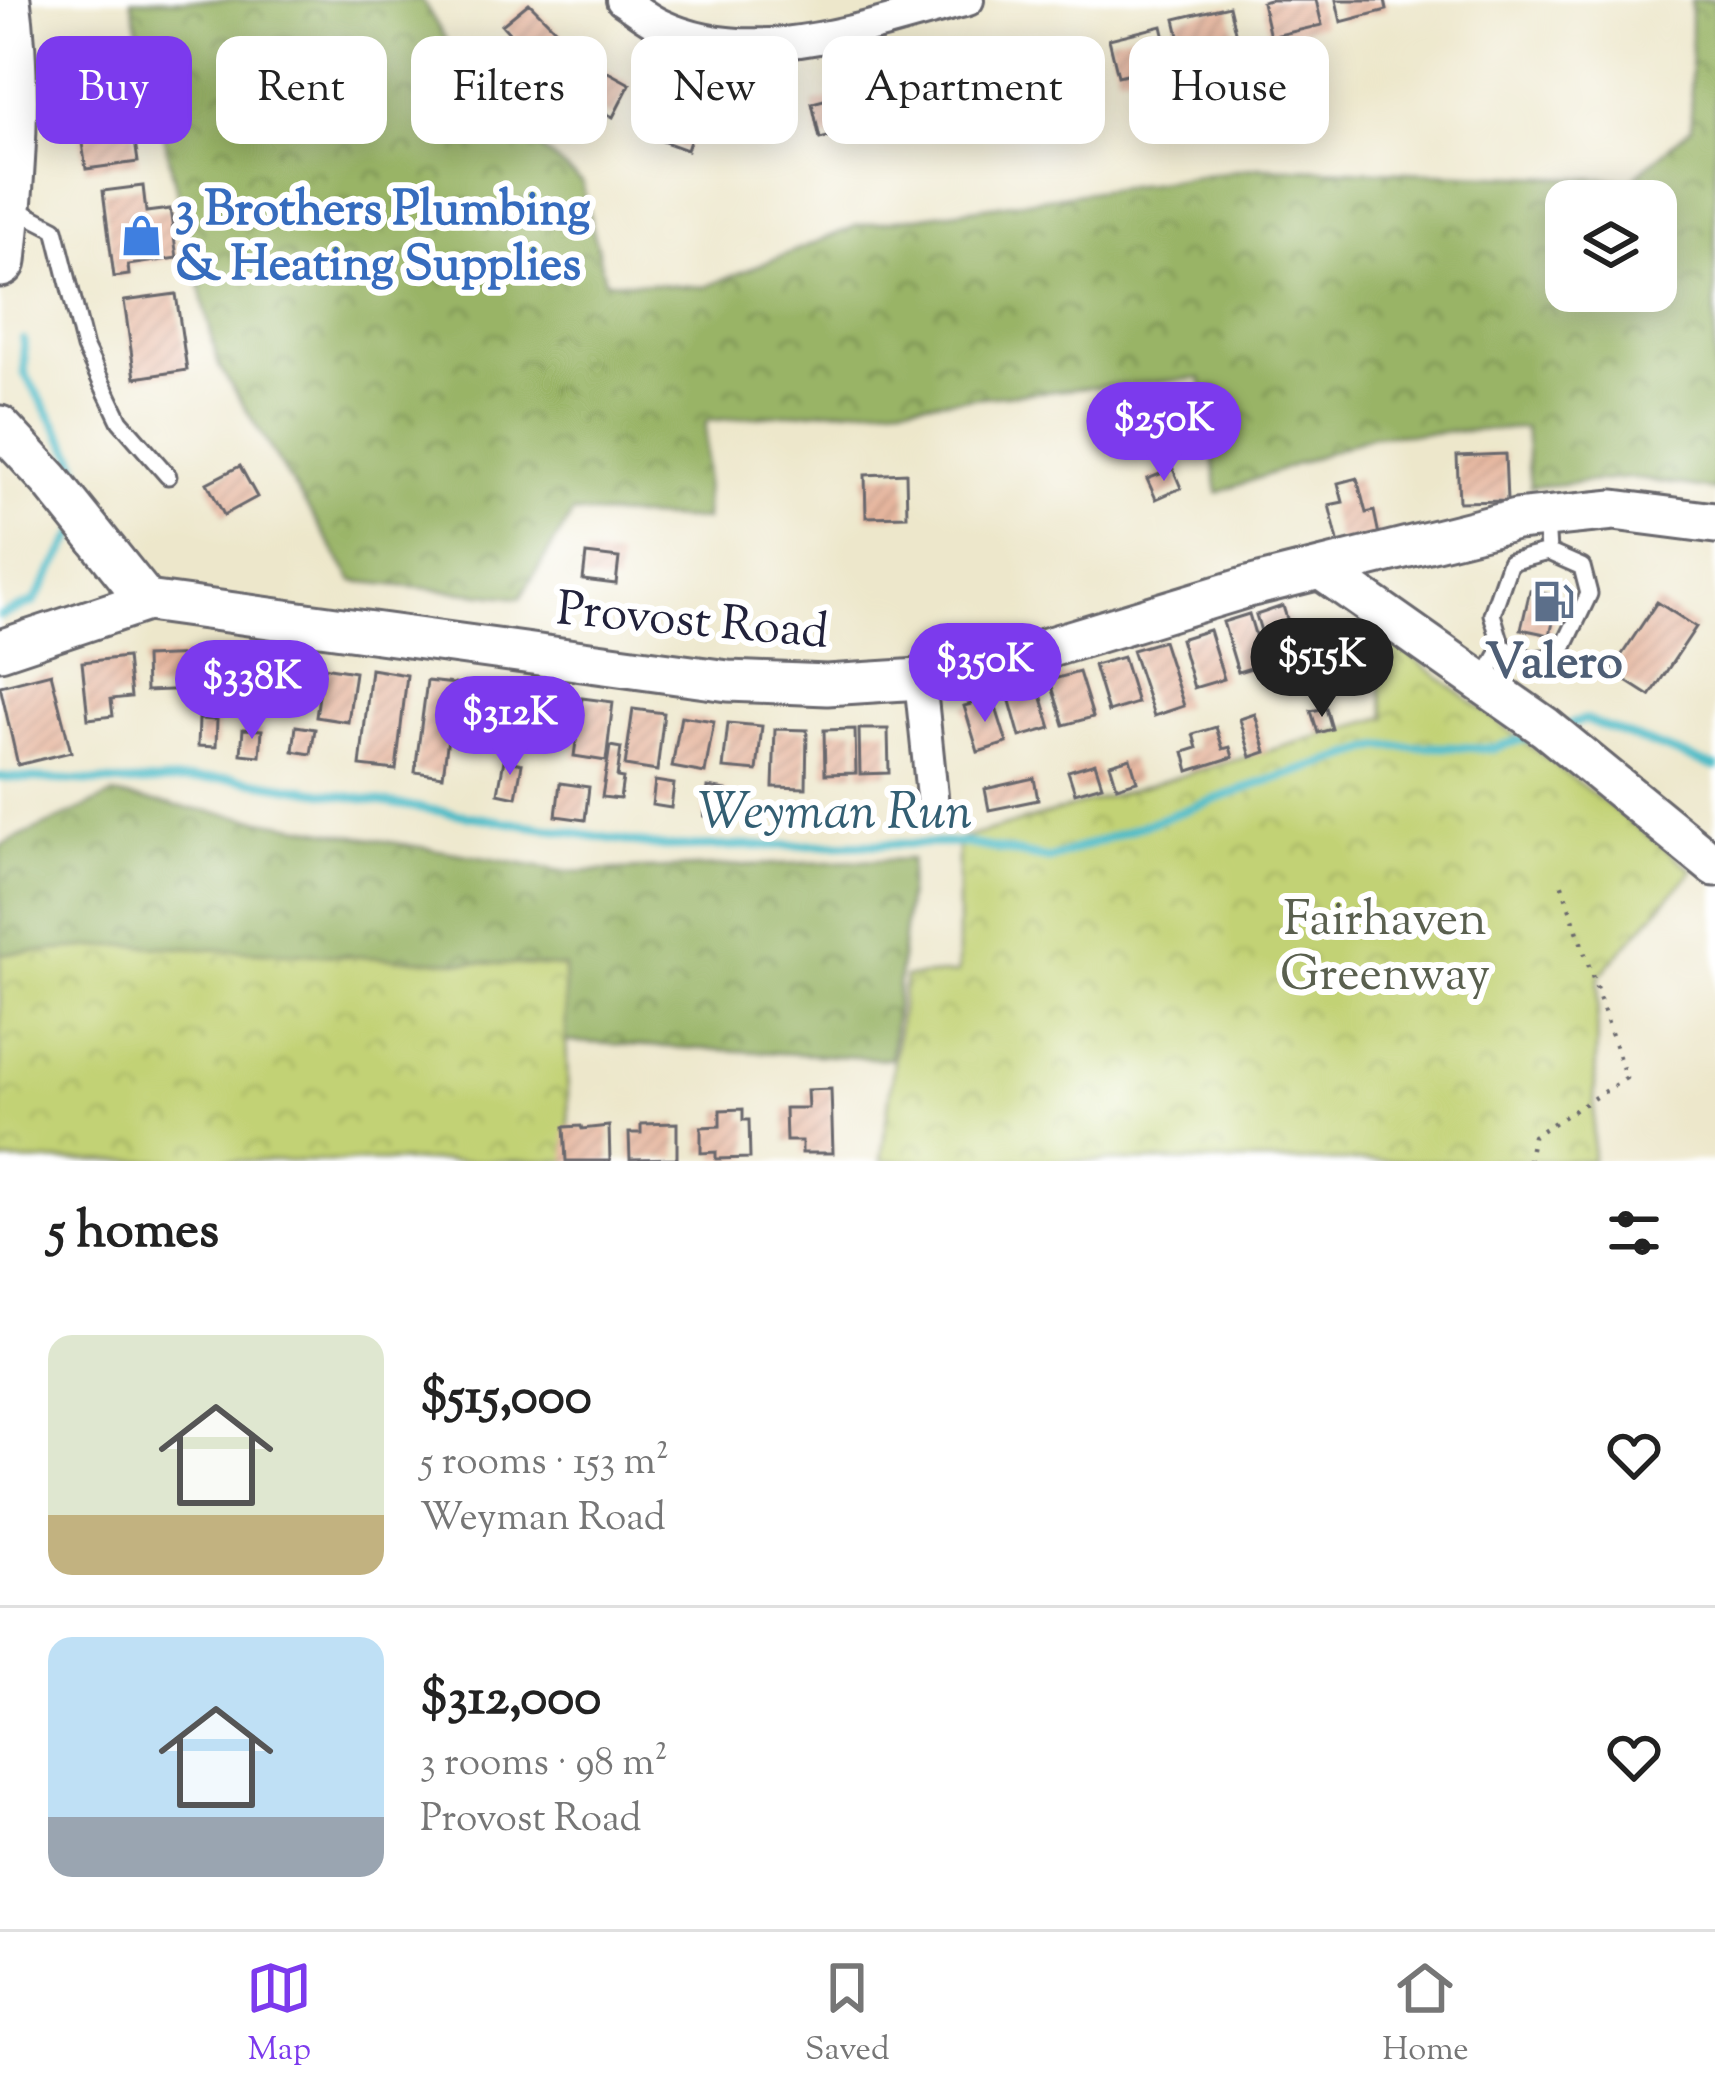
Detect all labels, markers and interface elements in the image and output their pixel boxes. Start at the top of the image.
chip: Buy [36,36,192,144]
chip: Rent [216,36,387,144]
chip: Filters [411,36,607,144]
chip: New [631,36,798,144]
chip: Apartment [822,36,1105,144]
chip: House [1129,36,1329,144]
place label: 3 Brothers Plumbing & Heating Supplies [175,178,591,302]
map controls [1545,180,1677,312]
button: layers [1545,180,1677,312]
shop icon: 3 Brothers Plumbing & Heating Supplies [118,212,164,258]
pin: $250K [1080,382,1248,484]
text: $250K [1113,393,1215,449]
street label: Provost Road [554,577,831,670]
fuel station icon: Valero [1531,579,1577,625]
pin: $515K [1238,618,1406,720]
pin: $350K [901,623,1069,725]
text: $515K [1278,629,1366,685]
place label: Valero [1485,631,1623,700]
text: $350K [936,634,1034,690]
pin: $338K [168,640,336,742]
text: $338K [202,651,302,707]
pin: $312K [426,676,594,778]
text: $312K [462,687,558,743]
water label: Weyman Run [698,778,972,851]
park label: Fairhaven Greenway [1280,888,1490,1012]
text: 5 homes [48,1197,219,1270]
icon: filters [1601,1200,1667,1266]
text: $515,000 [420,1363,592,1436]
icon: home [144,1383,288,1527]
icon: heart [1601,1422,1667,1488]
text: 5 rooms · 153 m² [420,1436,669,1492]
text: Weyman Road [420,1492,666,1548]
text: $312,000 [420,1664,601,1737]
icon: home [144,1685,288,1829]
icon: heart [1601,1724,1667,1790]
text: 3 rooms · 98 m² [420,1737,668,1793]
text: Provost Road [420,1793,642,1849]
tab: Map [246,1955,312,2075]
tab: Saved [805,1955,890,2075]
tab: Home [1382,1955,1469,2075]

